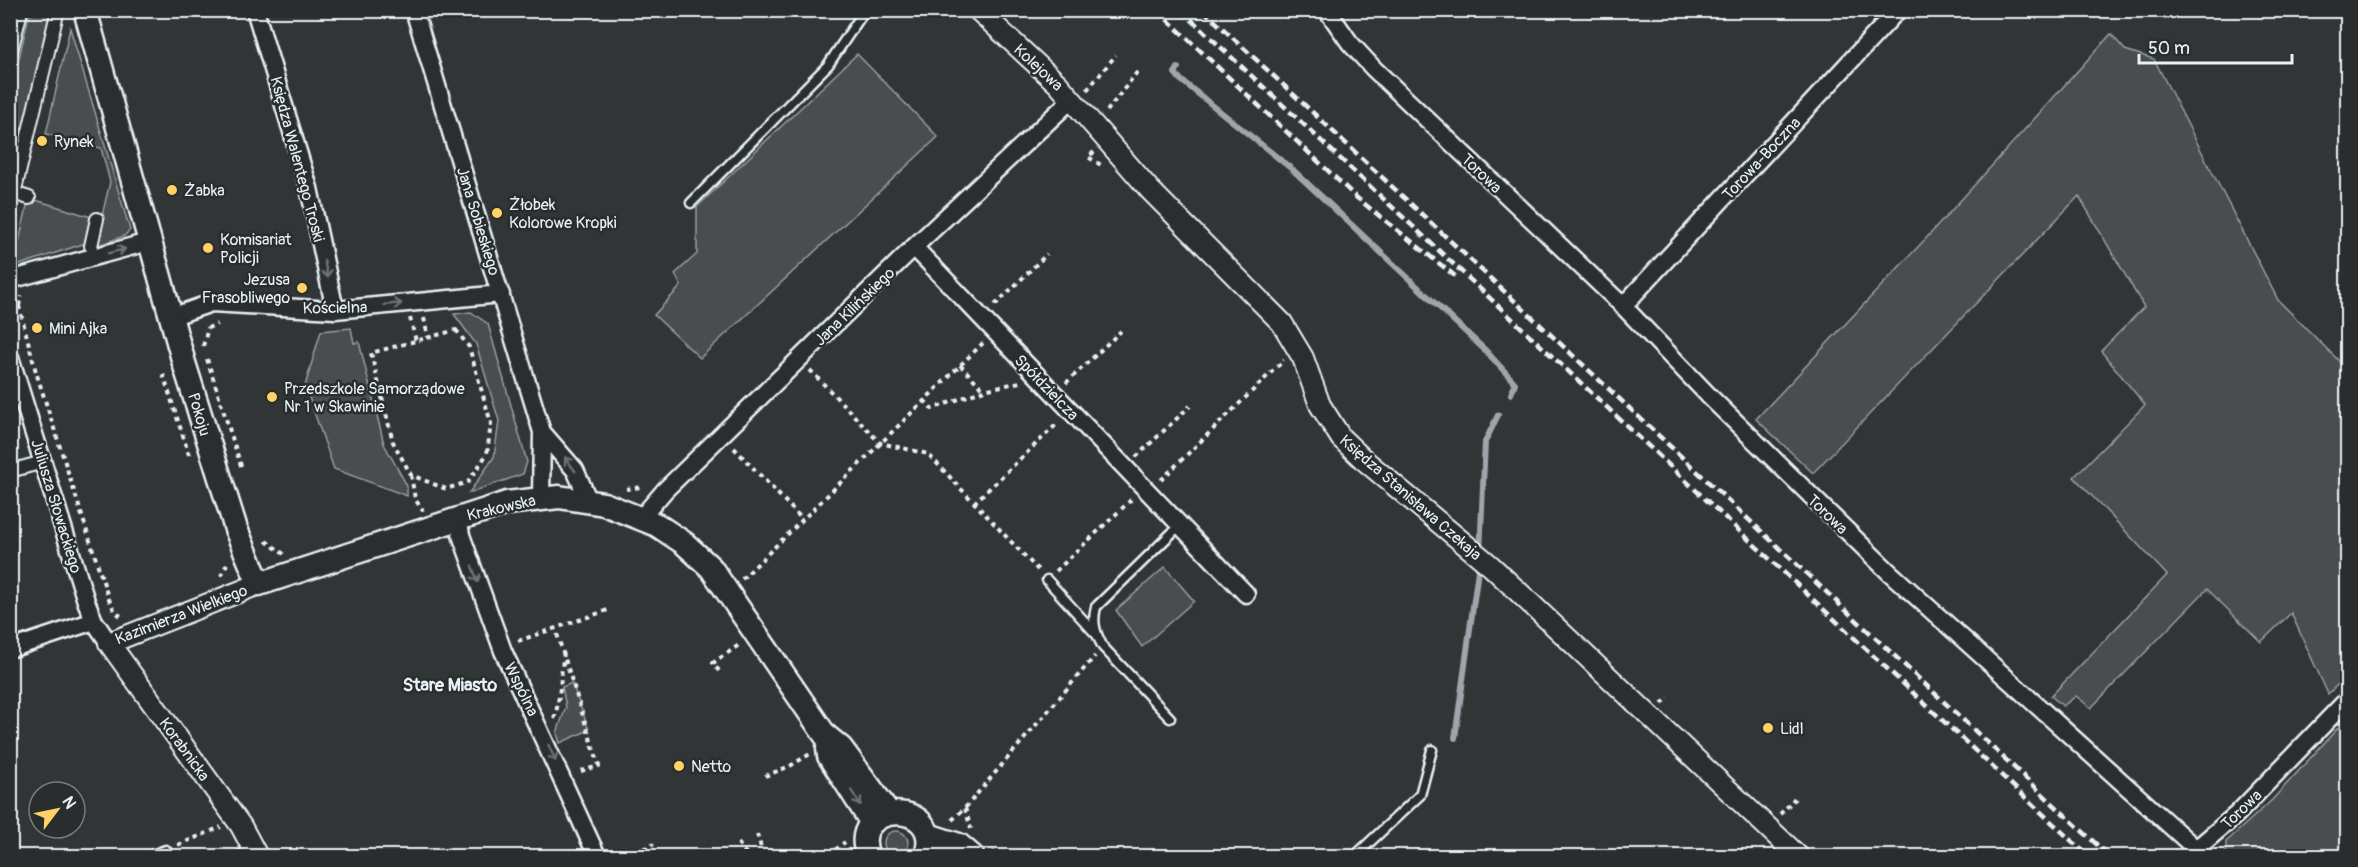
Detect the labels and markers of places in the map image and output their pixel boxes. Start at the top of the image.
place label: Rynek [54,132,94,152]
marker: Rynek [35,134,49,148]
place label: Żabka [184,181,225,201]
marker: Żabka [165,183,179,197]
place label: Żłobek Kolorowe Kropki [509,195,617,233]
marker: Żłobek Kolorowe Kropki [490,206,504,220]
place label: Komisariat Policji [220,230,292,268]
marker: Komisariat Policji [201,241,215,255]
place label: Jezusa Frasobliwego [202,270,290,308]
marker: Jezusa Frasobliwego [295,281,309,295]
place label: Mini Ajka [49,319,107,339]
marker: Mini Ajka [30,321,44,335]
place label: Przedszkole Samorządowe Nr 1 w Skawinie [284,379,465,417]
marker: Przedszkole Samorządowe Nr 1 w Skawinie [265,390,279,404]
place label: Lidl [1780,719,1804,739]
marker: Lidl [1761,721,1775,735]
place label: Netto [691,757,732,777]
marker: Netto [672,759,686,773]

